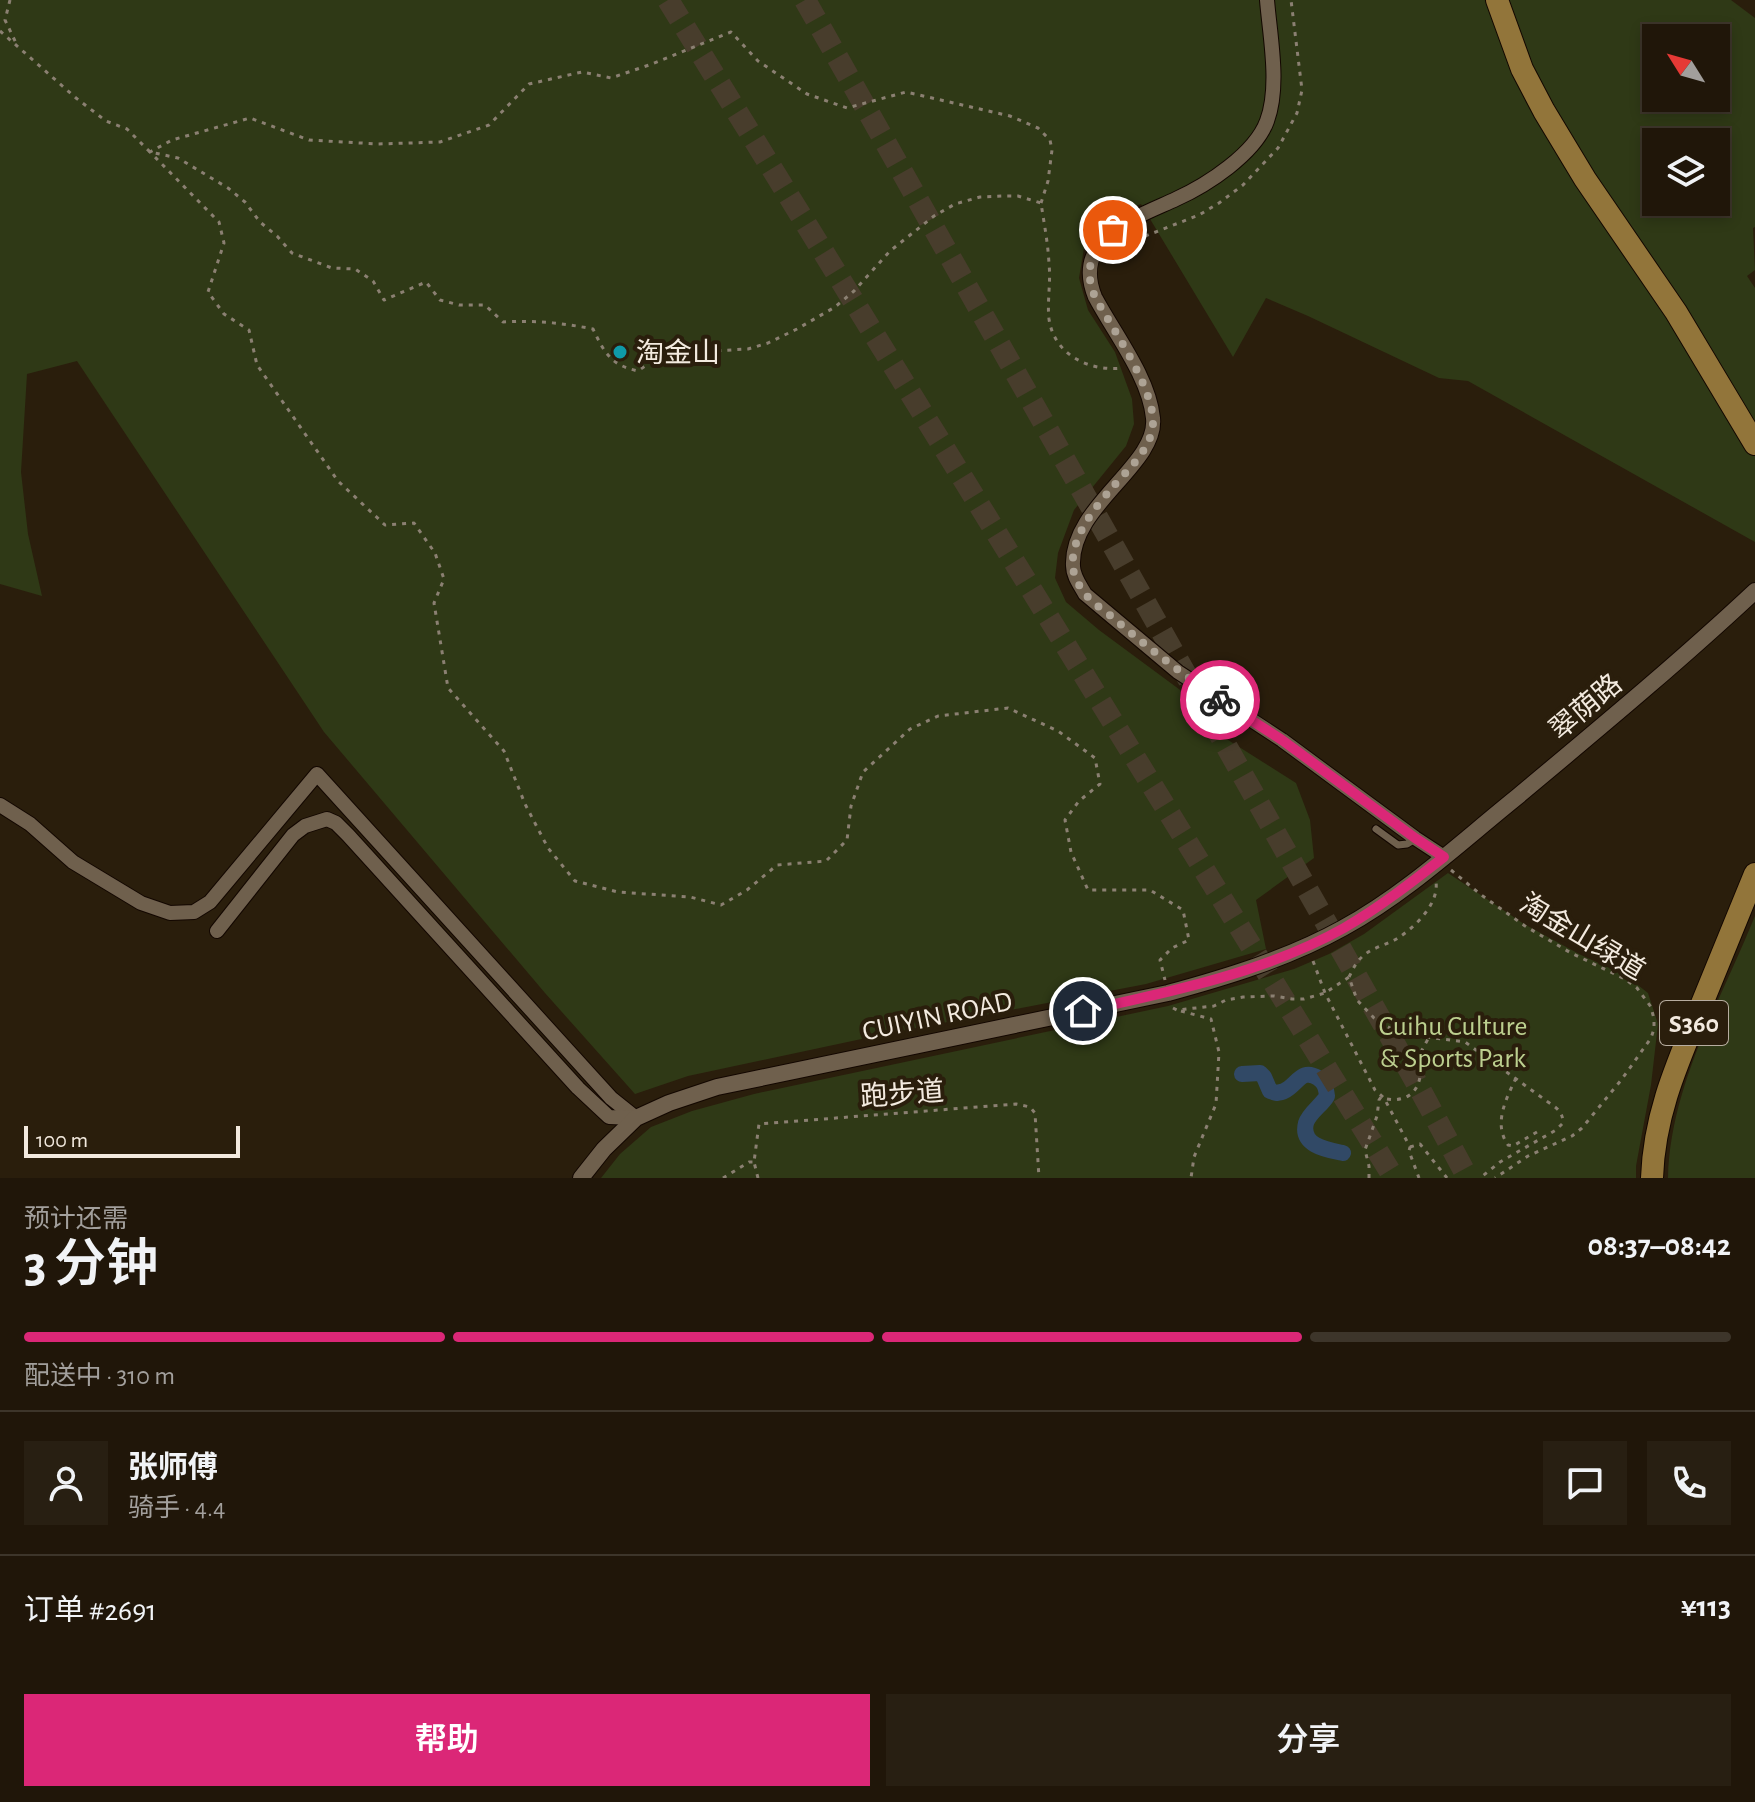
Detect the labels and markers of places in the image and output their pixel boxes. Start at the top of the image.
pin [1079,196,1147,264]
place label: 淘金山 [636,338,720,368]
marker: 淘金山 [611,343,629,361]
pin [1049,977,1117,1045]

